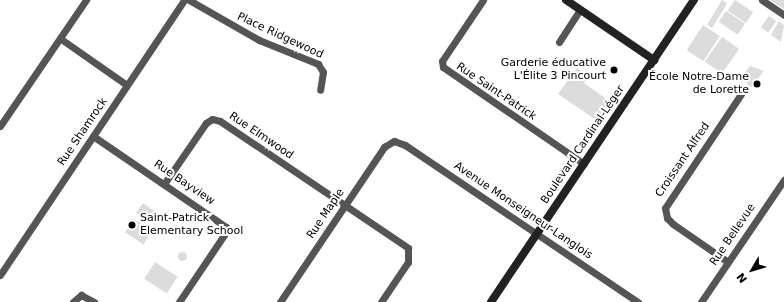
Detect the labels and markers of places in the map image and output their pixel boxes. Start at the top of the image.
place label: Garderie éducative L'Élite 3 Pincourt [501,57,606,83]
marker: Garderie éducative L'Élite 3 Pincourt [609,65,619,75]
place label: École Notre-Dame de Lorette [649,71,749,97]
marker: École Notre-Dame de Lorette [752,79,762,89]
place label: Saint-Patrick Elementary School [140,212,243,238]
marker: Saint-Patrick Elementary School [127,220,137,230]

